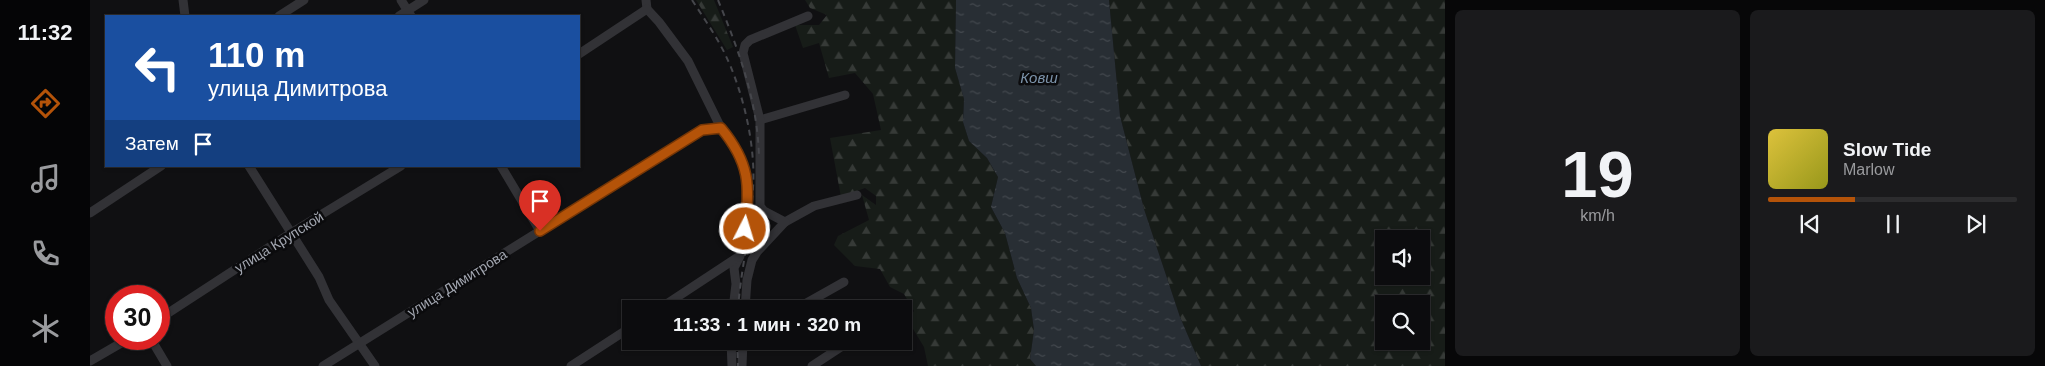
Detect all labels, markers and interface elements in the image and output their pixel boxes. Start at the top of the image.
text: 11:32 [17,20,73,45]
icon: left [125,35,190,100]
text: 110 m [208,35,305,74]
water label: Ковш [1020,69,1058,86]
text: улица Димитрова [208,76,387,101]
icon: directions [28,86,63,121]
icon: arrive [189,130,217,158]
text: Затем [125,133,179,154]
text: 19 [1561,138,1634,211]
text: Slow Tide [1843,139,1931,160]
icon: music [28,161,63,196]
text: Marlow [1843,161,1895,178]
pin [519,180,561,231]
icon: arrive [526,187,554,215]
position arrow [718,202,770,254]
text: km/h [1580,207,1615,224]
street label: улица Крупской [232,208,326,276]
icon: previous [1796,210,1824,238]
icon: pause [1879,210,1907,238]
icon: next [1962,210,1990,238]
map controls [1375,230,1430,350]
button: sound [1375,230,1430,285]
icon: phone [28,236,63,271]
street label: улица Димитрова [404,246,510,320]
speed limit sign: 30 [105,285,170,350]
button: search [1375,295,1430,350]
icon: climate [28,311,63,346]
text: 11:33 · 1 мин · 320 m [673,314,861,335]

